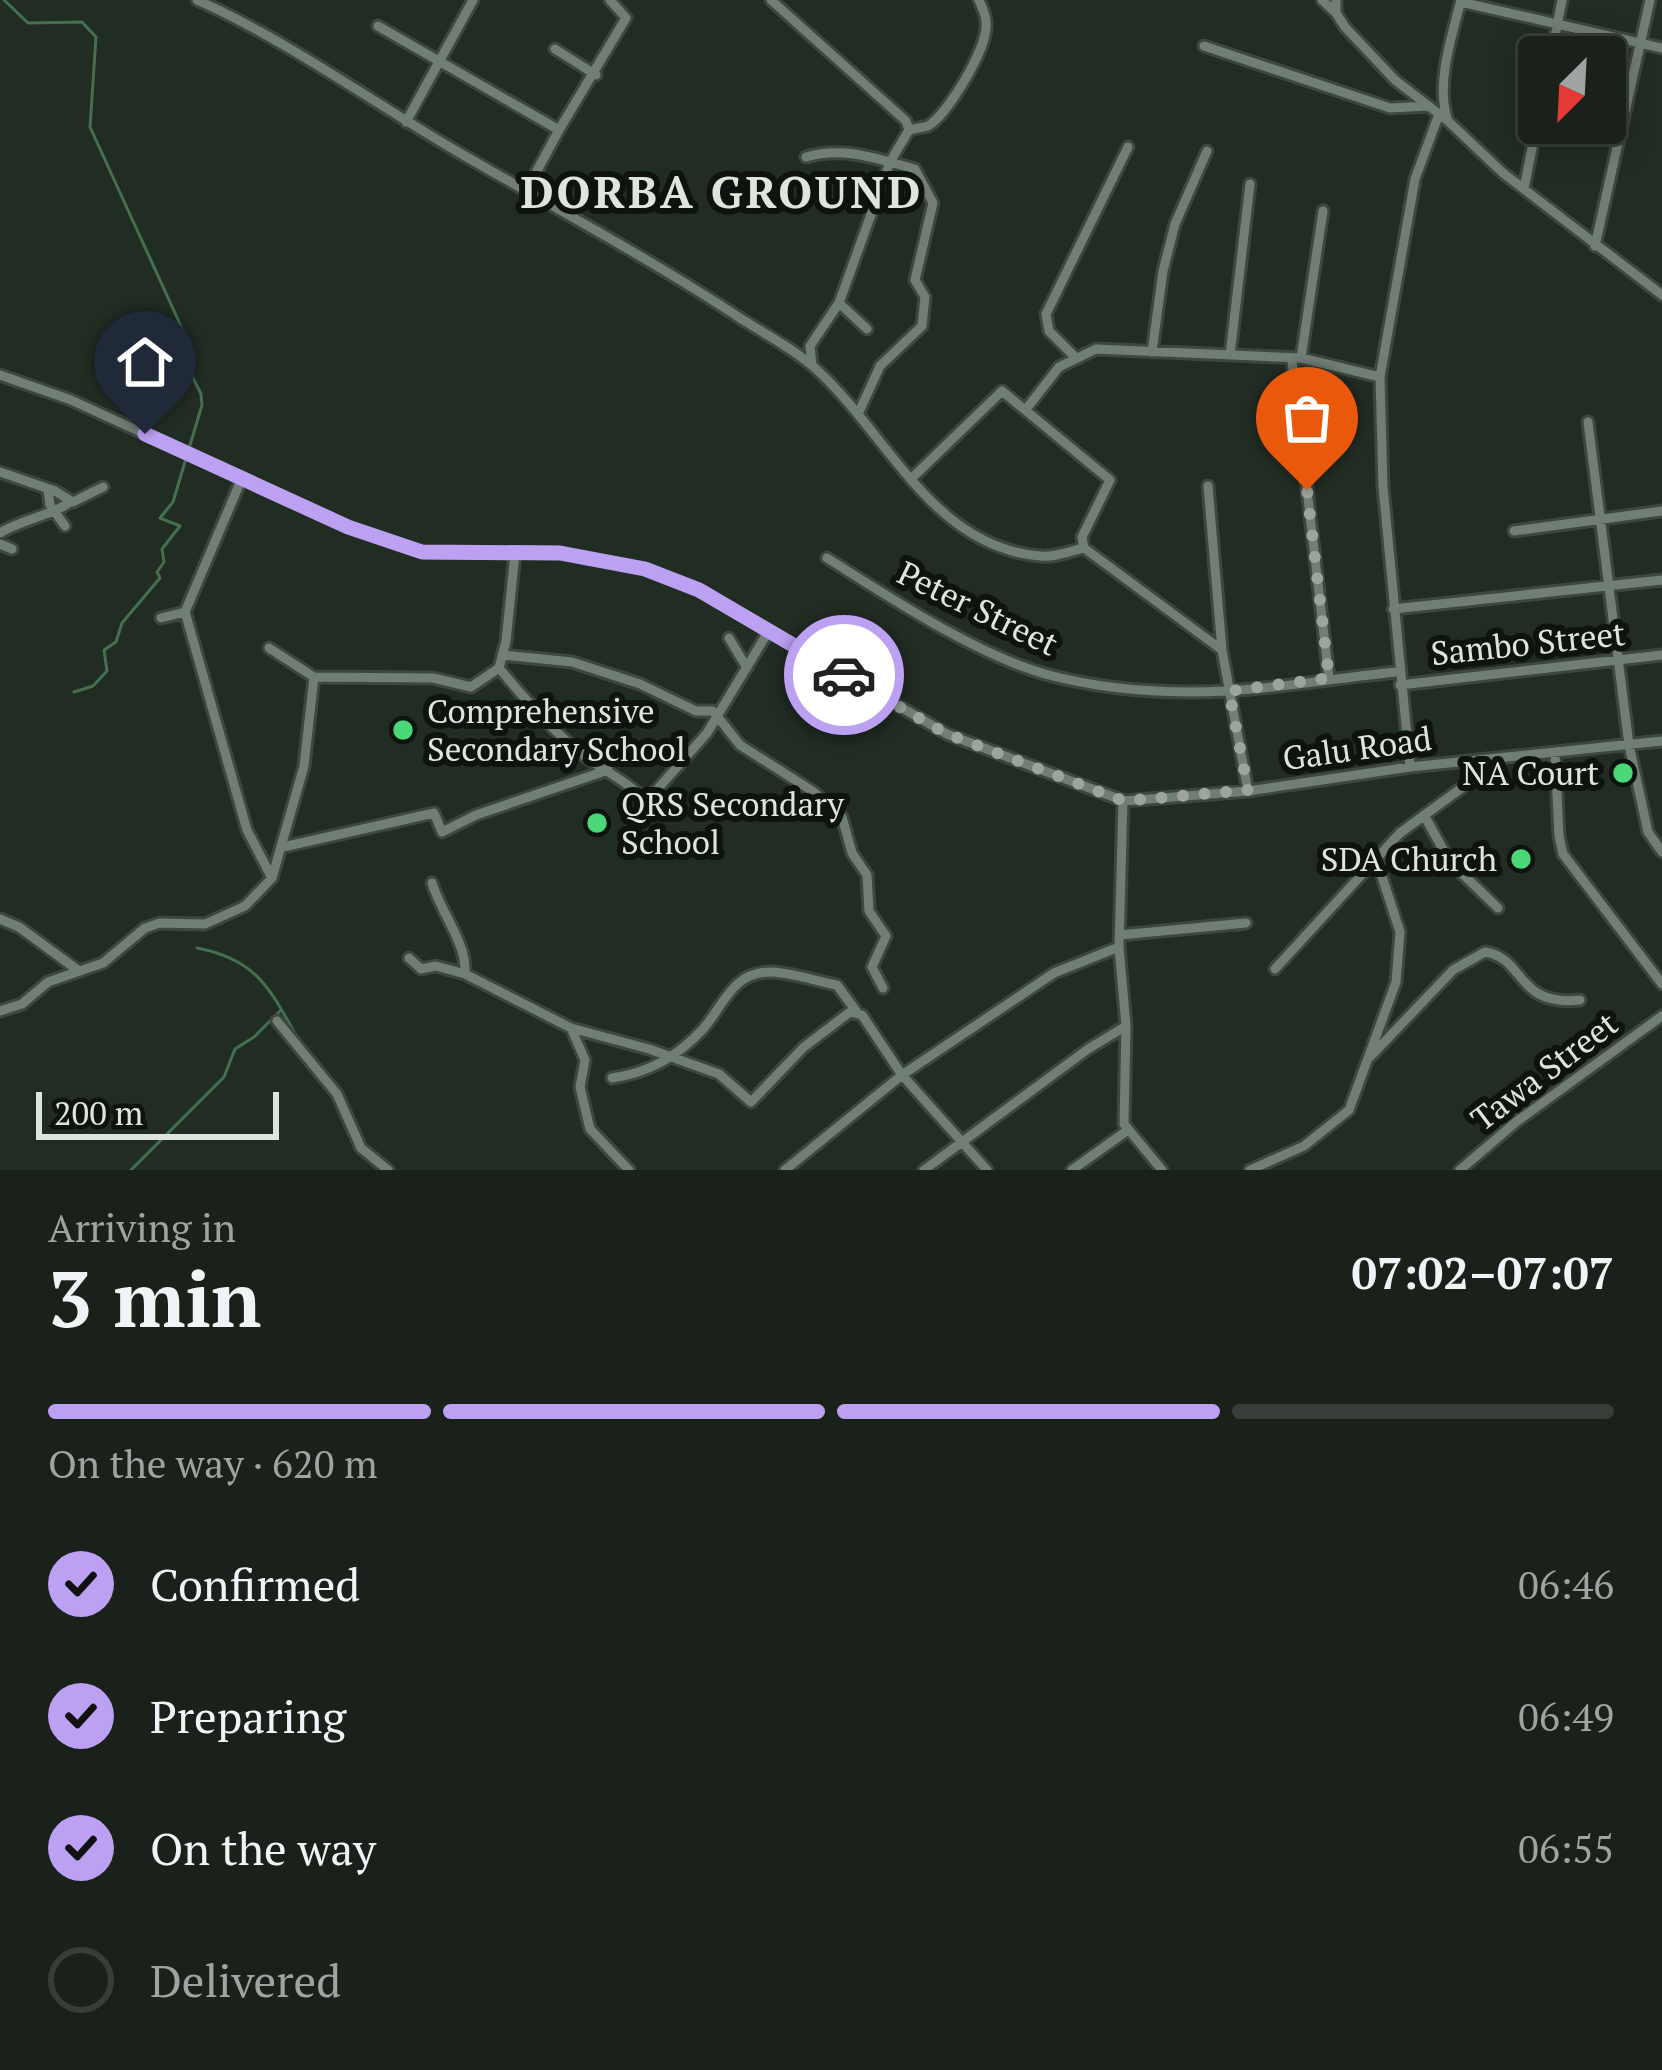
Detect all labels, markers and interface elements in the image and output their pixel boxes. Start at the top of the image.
north arrow [1518,36,1626,144]
map controls [1518,36,1626,144]
district label: DORBA GROUND [521,161,923,221]
pin [94,311,196,434]
icon: home [112,329,178,395]
pin [1256,367,1358,490]
icon: bag [1274,385,1340,451]
street label: Peter Street [891,550,1065,665]
street label: Sambo Street [1429,611,1627,674]
courier [784,615,904,735]
icon: car [811,642,877,708]
place label: Comprehensive Secondary School [427,689,686,770]
street label: Galu Road [1280,716,1434,779]
marker: Comprehensive Secondary School [390,717,416,743]
place label: NA Court [1462,751,1599,794]
marker: NA Court [1610,760,1636,786]
place label: QRS Secondary School [621,782,845,863]
marker: QRS Secondary School [584,810,610,836]
place label: SDA Church [1321,837,1497,880]
marker: SDA Church [1508,846,1534,872]
street label: Tawa Street [1462,1001,1626,1140]
scale bar [36,1086,279,1139]
text: 200 m [54,1091,143,1134]
text: Arriving in [48,1201,236,1253]
text: 07:02–07:07 [1352,1242,1614,1302]
text: 3 min [48,1246,261,1349]
text: On the way · 620 m [48,1437,378,1489]
icon: check [48,1551,114,1617]
text: Confirmed [150,1554,360,1614]
text: 06:46 [1518,1558,1614,1610]
icon: check [48,1683,114,1749]
text: Preparing [150,1686,346,1746]
text: 06:49 [1518,1690,1614,1742]
icon: check [48,1815,114,1881]
text: On the way [150,1818,376,1878]
text: 06:55 [1518,1822,1614,1874]
text: Delivered [150,1950,341,2010]

